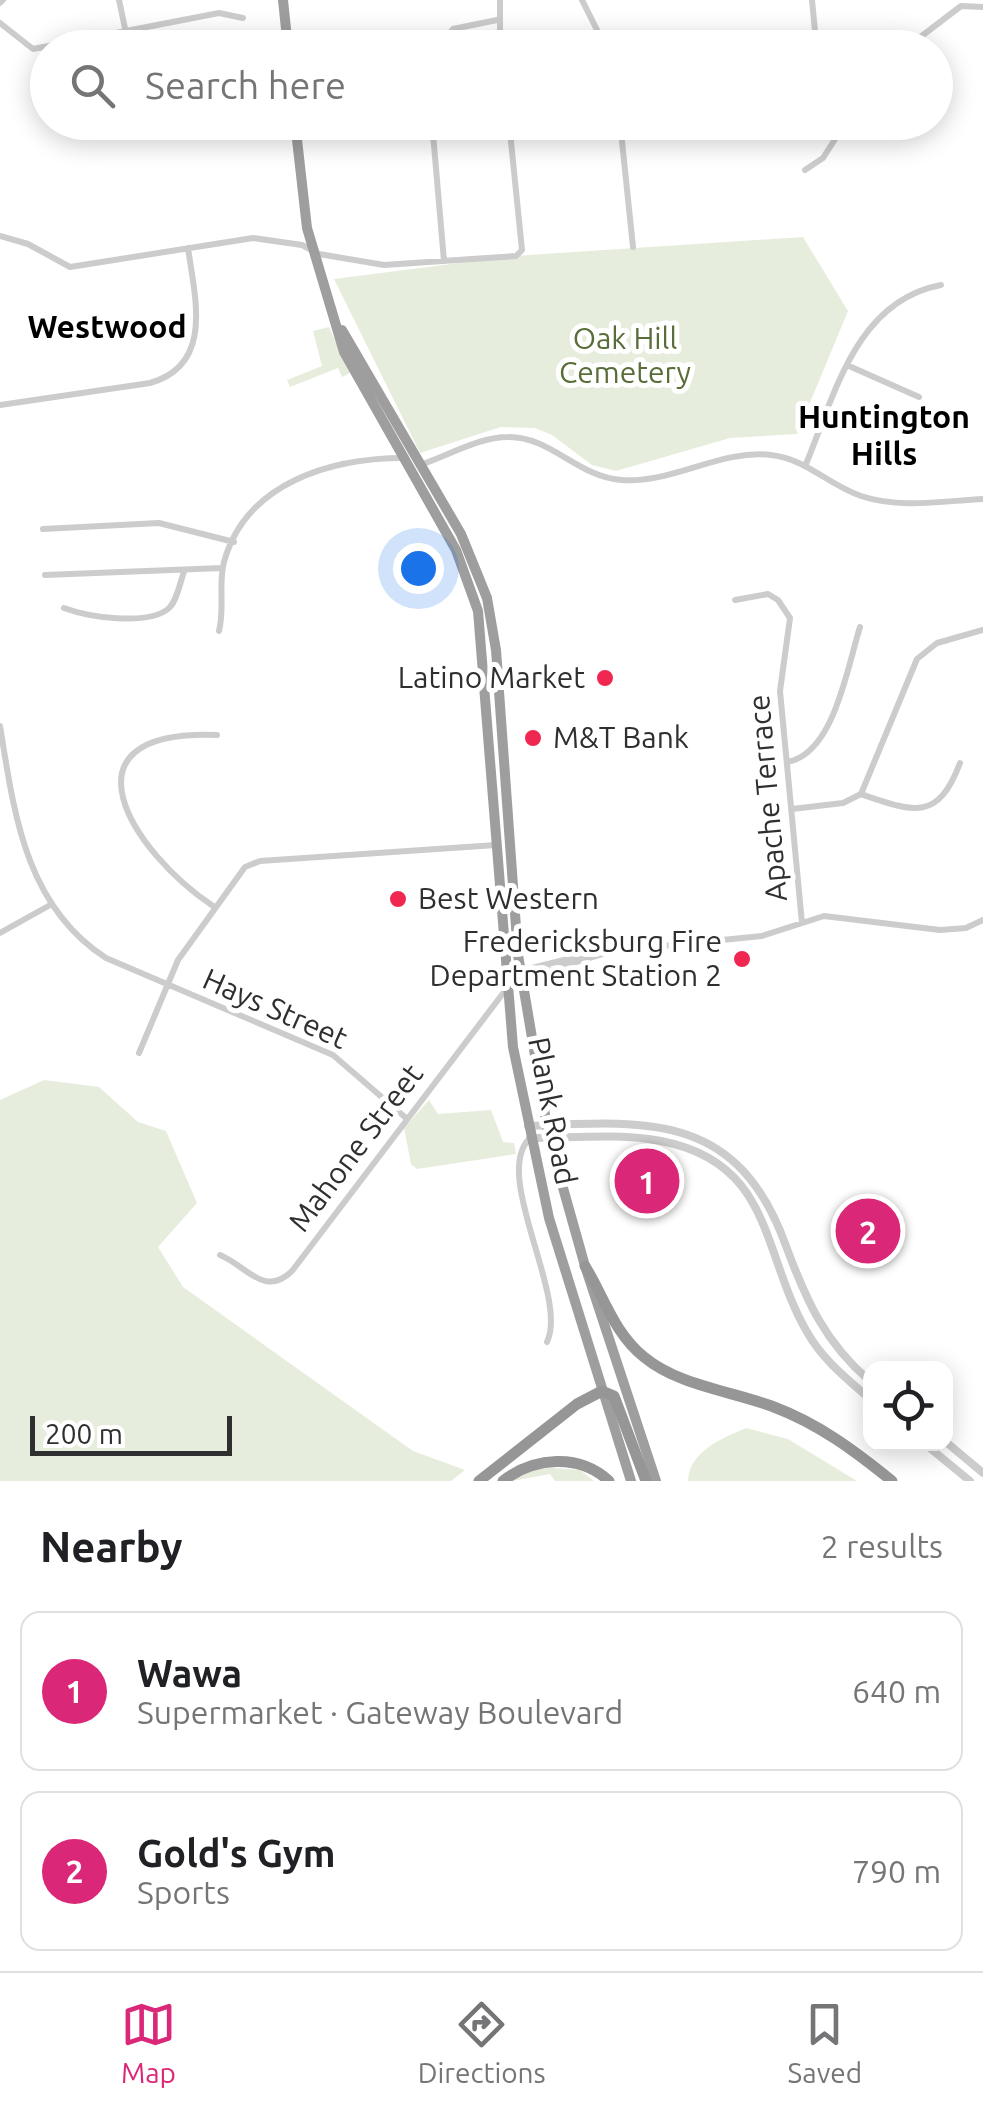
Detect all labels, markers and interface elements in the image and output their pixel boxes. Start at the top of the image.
search box [30,30,953,140]
icon: search [65,58,120,113]
text: Search here [145,64,346,106]
district label: Westwood [27,308,187,344]
park label: Oak Hill Cemetery [559,321,691,389]
district label: Huntington Hills [798,398,970,471]
your location [393,543,444,594]
place label: Latino Market [398,660,585,694]
marker: Latino Market [594,667,616,689]
street label: Apache Terrace [741,693,793,903]
place label: M&T Bank [553,720,689,754]
marker: M&T Bank [522,727,544,749]
place label: Best Western [418,881,599,915]
marker: Best Western [387,888,409,910]
place label: Fredericksburg Fire Department Station 2 [429,924,722,992]
marker: Fredericksburg Fire Department Station 2 [731,948,753,970]
street label: Hays Street [198,961,353,1055]
street label: Plank Road [522,1034,584,1187]
street label: Mahone Street [281,1057,429,1238]
pin: 1 [614,1144,680,1218]
pin: 2 [836,1194,900,1268]
map controls [863,1361,953,1451]
button: locate [863,1361,953,1451]
scale bar [30,1411,232,1456]
text: 200 m [45,1418,123,1449]
text: Nearby [40,1523,183,1570]
text: 2 results [821,1528,943,1564]
text: Wawa [137,1652,242,1694]
text: 1 [65,1673,84,1709]
text: 640 m [852,1673,941,1709]
text: Supermarket · Gateway Boulevard [137,1694,623,1730]
text: Gold's Gym [137,1832,336,1874]
text: 2 [65,1853,84,1889]
text: 790 m [852,1853,941,1889]
text: Sports [137,1874,230,1910]
tab: Map [121,1997,176,2088]
tab: Directions [418,1997,546,2088]
tab: Saved [788,1997,862,2088]

